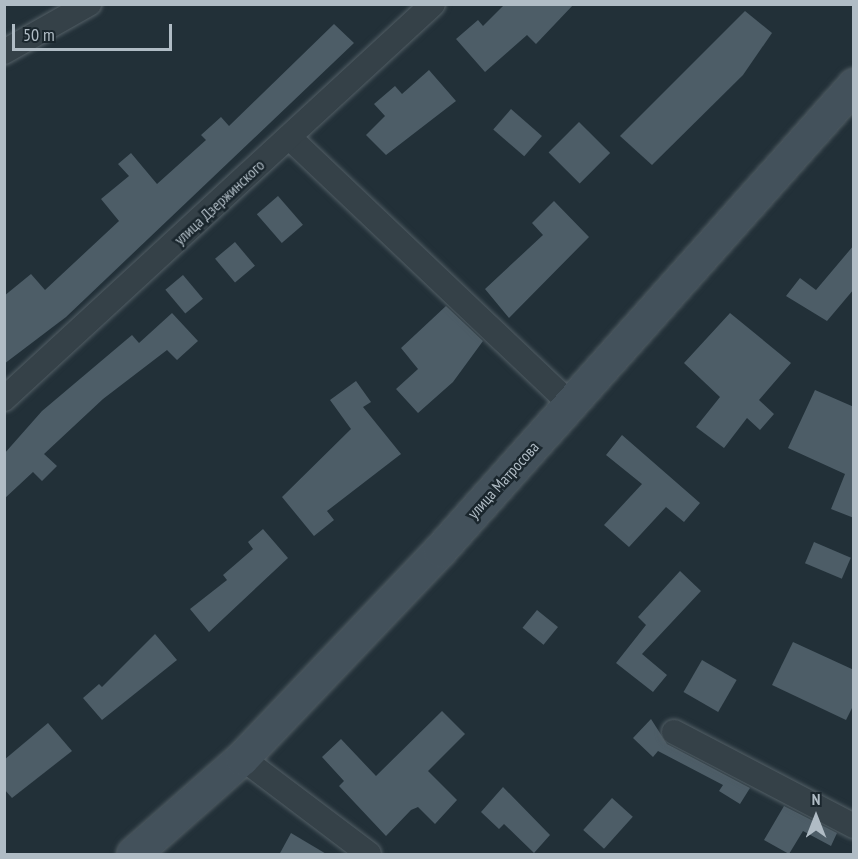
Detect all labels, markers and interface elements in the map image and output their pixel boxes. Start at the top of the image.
scale bar [15,12,176,50]
text: 50 m [23,23,55,46]
street label: улица Дзержинского [170,155,268,249]
street label: улица Матросова [463,438,543,522]
north arrow [786,787,846,847]
text: N [812,789,820,809]

